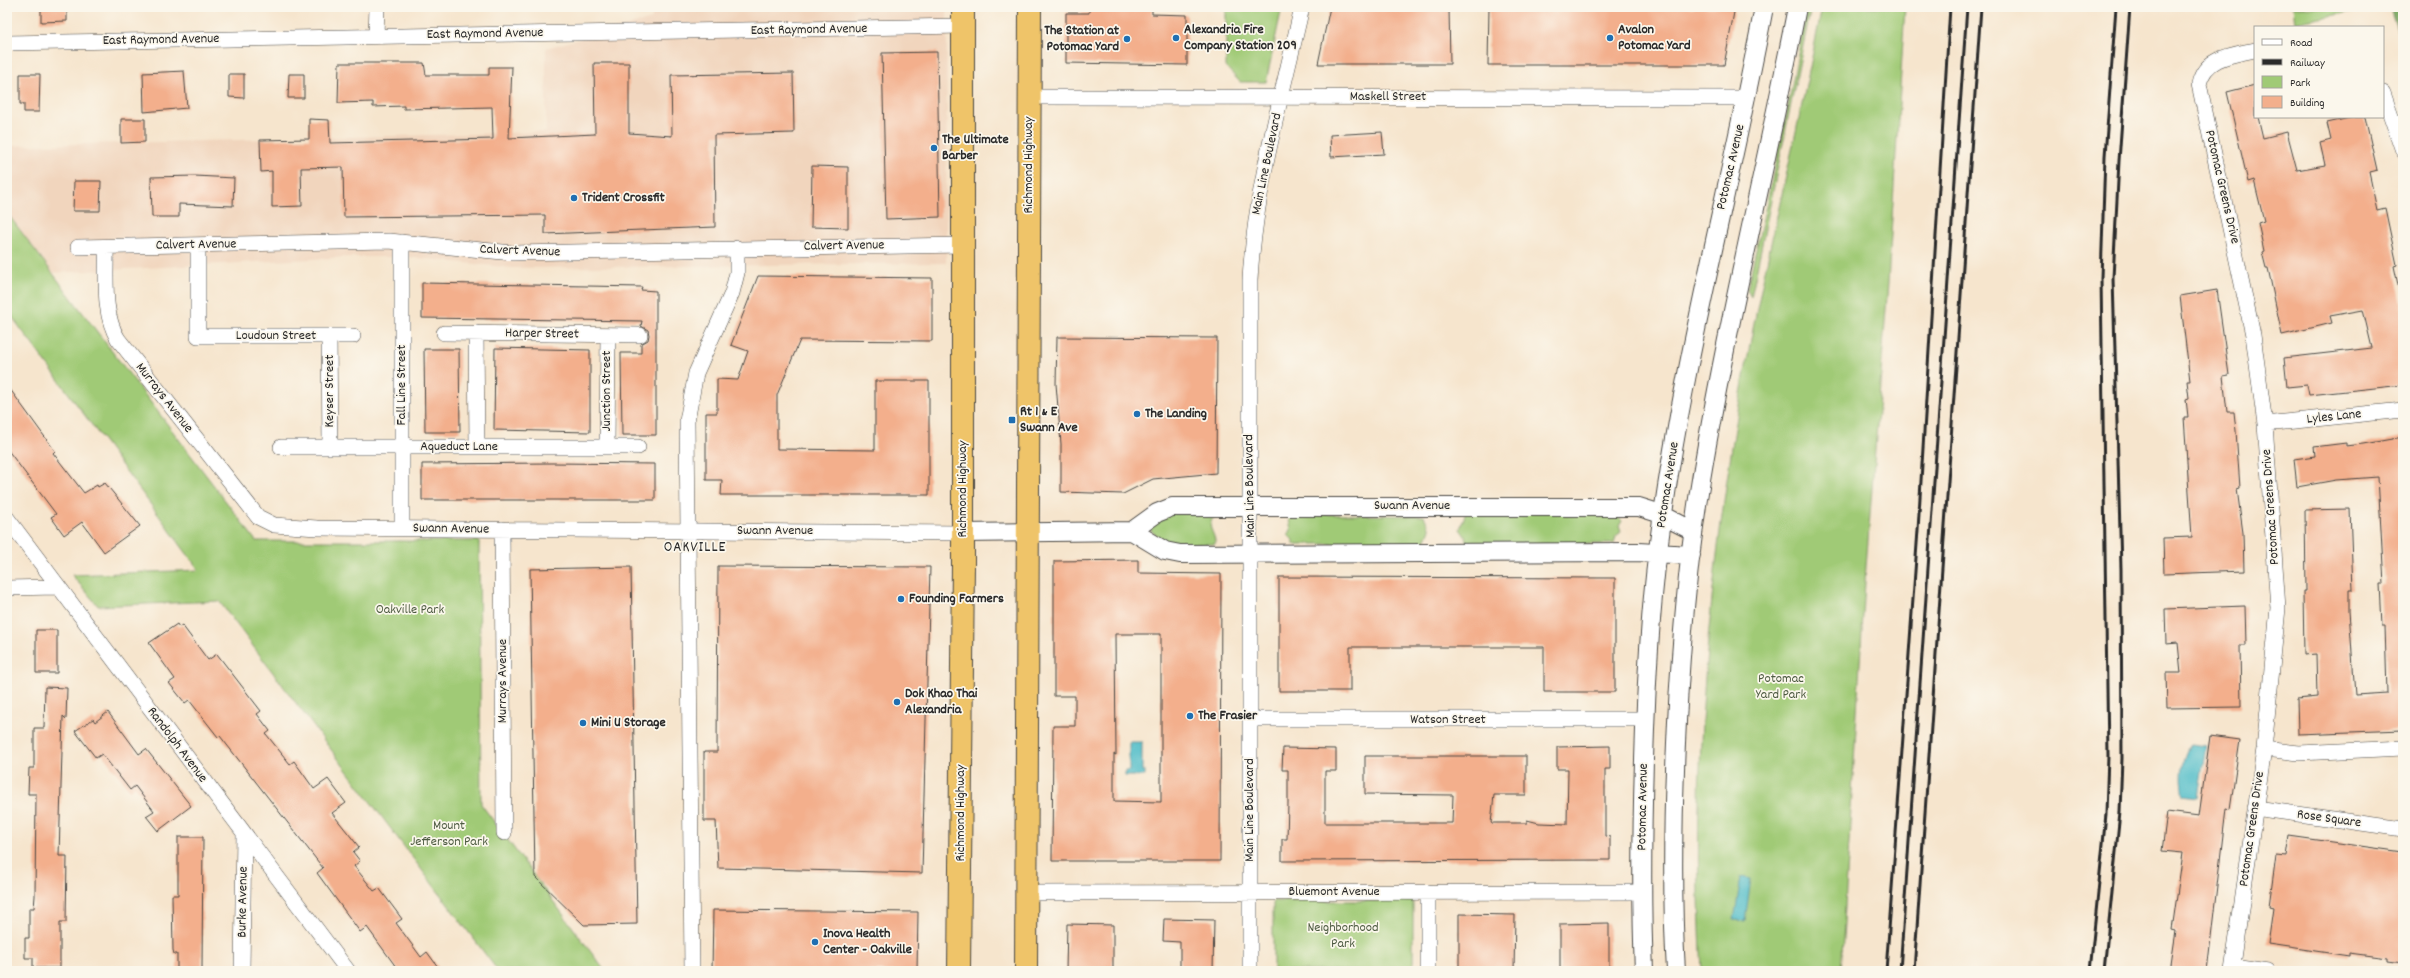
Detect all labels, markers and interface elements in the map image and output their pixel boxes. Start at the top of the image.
street label: East Raymond Avenue [751,19,867,41]
place label: Alexandria Fire Company Station 209 [1184,20,1297,56]
place label: Avalon Potomac Yard [1618,20,1691,56]
place label: The Station at Potomac Yard [1044,21,1120,57]
street label: East Raymond Avenue [427,23,543,45]
legend [2254,26,2384,118]
street label: East Raymond Avenue [103,29,219,51]
marker: Alexandria Fire Company Station 209 [1171,33,1181,43]
marker: Avalon Potomac Yard [1605,33,1615,43]
marker: The Station at Potomac Yard [1122,34,1132,44]
text: Road [2290,35,2312,52]
text: Railway [2290,55,2326,72]
text: Park [2290,75,2311,92]
street label: Maskell Street [1350,87,1426,107]
text: Building [2290,95,2325,112]
street label: Main Line Boulevard [1246,111,1288,217]
street label: Richmond Highway [1019,116,1039,214]
street label: Potomac Avenue [1711,122,1751,212]
street label: Potomac Greens Drive [2199,128,2245,246]
place label: The Ultimate Barber [942,130,1009,166]
marker: The Ultimate Barber [929,143,939,153]
place label: Trident Crossfit [582,188,666,208]
marker: Trident Crossfit [569,193,579,203]
street label: Calvert Avenue [155,234,237,256]
street label: Calvert Avenue [803,235,885,257]
street label: Calvert Avenue [479,240,561,262]
street label: Harper Street [505,323,579,345]
street label: Loudoun Street [236,326,316,346]
street label: Fall Line Street [392,345,412,425]
street label: Junction Street [597,351,617,431]
street label: Keyser Street [320,355,340,427]
street label: Murrays Avenue [130,359,198,437]
place label: Rt 1 & E Swann Ave [1020,402,1078,438]
place label: The Landing [1145,404,1207,424]
street label: Lyles Lane [2306,404,2362,430]
marker: The Landing [1132,409,1142,419]
marker: Rt 1 & E Swann Ave [1007,415,1017,425]
street label: Main Line Boulevard [1239,434,1261,538]
street label: Aqueduct Lane [420,437,498,457]
street label: Richmond Highway [953,440,973,538]
street label: Potomac Avenue [1651,440,1685,530]
street label: Potomac Greens Drive [2257,448,2285,566]
street label: Swann Avenue [1374,496,1450,516]
street label: Swann Avenue [413,518,489,540]
street label: Swann Avenue [737,521,813,541]
district label: OAKVILLE [664,537,726,559]
place label: Founding Farmers [909,589,1004,609]
marker: Founding Farmers [896,594,906,604]
park label: Oakville Park [376,600,445,620]
street label: Murrays Avenue [493,639,513,723]
park label: Potomac Yard Park [1756,669,1807,705]
place label: Dok Khao Thai Alexandria [905,684,978,720]
marker: Dok Khao Thai Alexandria [892,697,902,707]
street label: Randolph Avenue [142,703,212,787]
place label: The Frasier [1198,706,1258,726]
street label: Watson Street [1410,710,1486,730]
marker: The Frasier [1185,711,1195,721]
place label: Mini U Storage [591,713,666,733]
marker: Mini U Storage [578,718,588,728]
street label: Main Line Boulevard [1240,758,1260,862]
street label: Potomac Avenue [1632,763,1654,851]
street label: Richmond Highway [951,764,971,862]
street label: Potomac Greens Drive [2234,770,2270,888]
street label: Rose Square [2296,805,2362,833]
park label: Mount Jefferson Park [410,816,488,852]
street label: Burke Avenue [232,866,254,938]
street label: Bluemont Avenue [1288,882,1380,902]
park label: Neighborhood Park [1307,918,1379,954]
place label: Inova Health Center - Oakville [823,924,912,960]
marker: Inova Health Center - Oakville [810,937,820,947]

